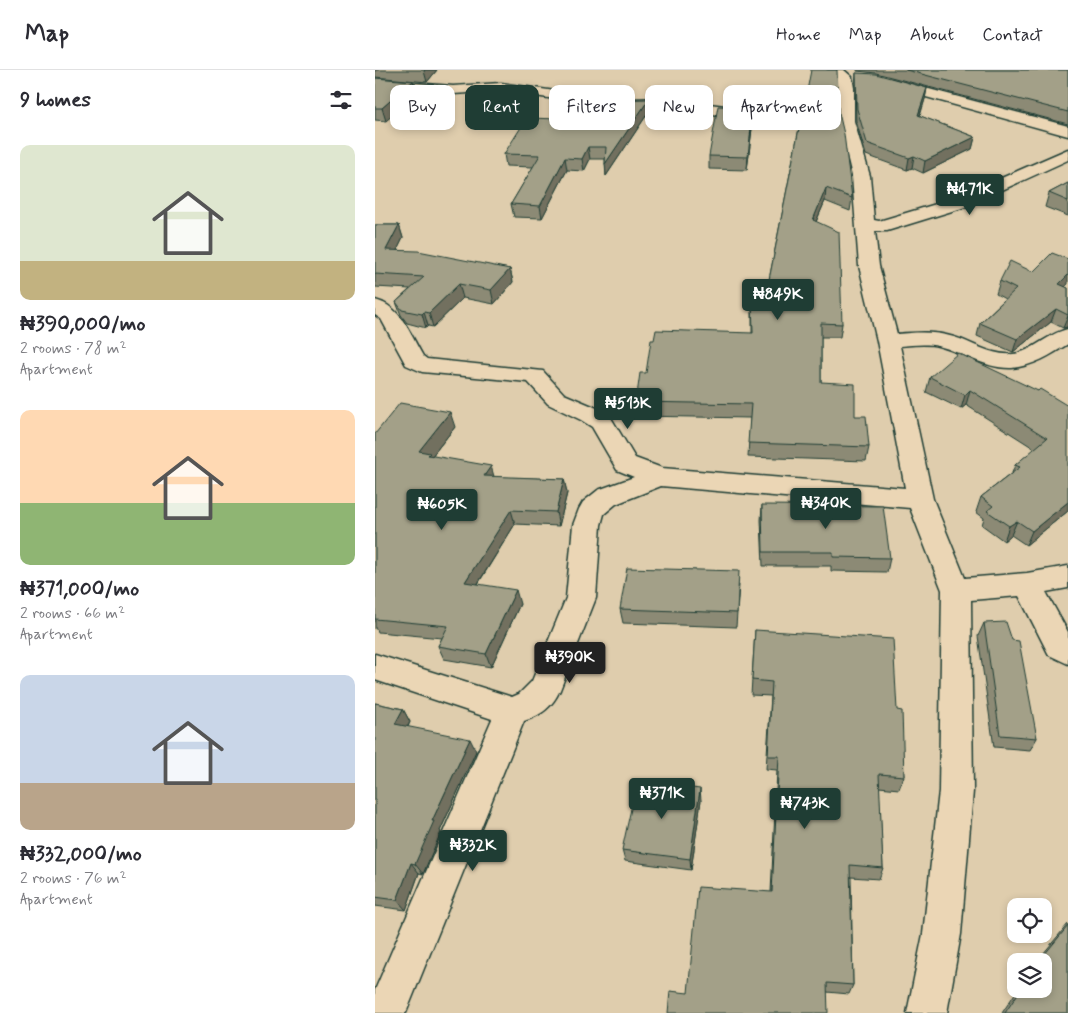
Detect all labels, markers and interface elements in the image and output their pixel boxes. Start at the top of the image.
text: Map [25,19,69,50]
text: Home [776,23,821,47]
text: Map [849,23,882,47]
text: About [910,23,954,47]
text: Contact [982,23,1043,47]
chip: Buy [390,85,455,130]
chip: Rent [465,85,539,130]
chip: Filters [549,85,635,130]
chip: New [645,85,713,130]
chip: Apartment [723,85,841,130]
text: 9 homes [20,86,91,114]
icon: filters [327,86,355,114]
pin: ₦471K [935,174,1005,216]
icon: home [143,178,233,268]
text: ₦471K [947,179,993,200]
pin: ₦849K [743,278,813,321]
text: ₦849K [753,284,803,305]
text: ₦390,000/mo [20,310,146,338]
text: 2 rooms · 78 m² [20,338,127,359]
text: Apartment [20,359,93,380]
pin: ₦513K [593,388,663,430]
text: ₦513K [605,393,651,414]
icon: home [143,443,233,533]
pin: ₦605K [407,488,477,531]
pin: ₦340K [791,488,861,530]
text: ₦340K [801,493,851,514]
text: ₦605K [417,494,467,515]
text: ₦371,000/mo [20,575,139,603]
text: 2 rooms · 66 m² [20,603,125,624]
text: Apartment [20,624,93,645]
pin: ₦390K [535,642,605,684]
text: ₦390K [545,647,595,668]
icon: home [143,708,233,798]
pin: ₦371K [627,778,697,820]
text: ₦371K [640,783,684,804]
pin: ₦743K [770,788,840,830]
text: ₦743K [781,793,829,814]
pin: ₦332K [438,830,508,872]
text: ₦332K [450,835,496,856]
text: ₦332,000/mo [20,840,142,868]
text: 2 rooms · 76 m² [20,868,127,889]
text: Apartment [20,889,93,910]
map controls [1007,898,1052,998]
button: locate [1007,898,1052,943]
button: layers [1007,953,1052,998]

